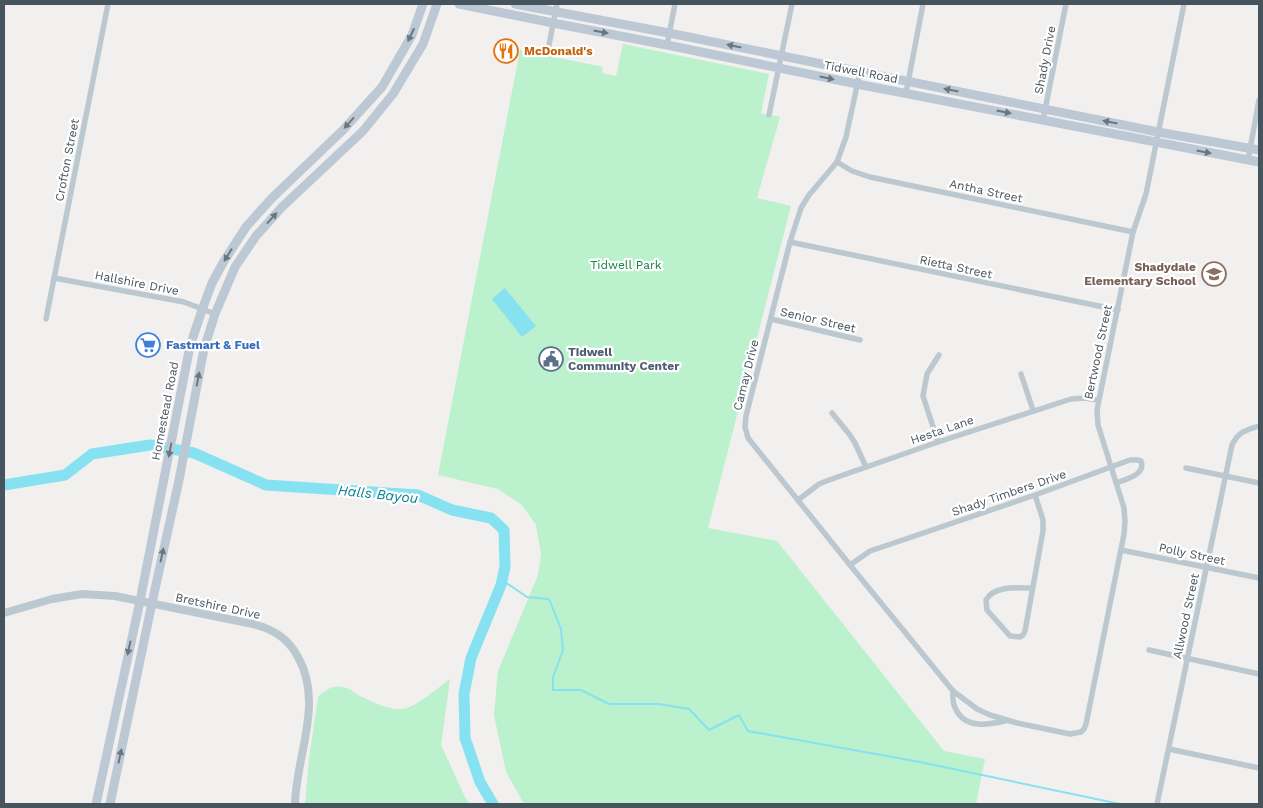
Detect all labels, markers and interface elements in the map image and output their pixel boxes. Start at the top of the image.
street label: Shady Drive [1032,25,1058,95]
one-way arrow [407,28,415,42]
one-way arrow [594,29,610,37]
restaurant icon: McDonald's [493,38,519,64]
one-way arrow [726,42,742,50]
place label: McDonald's [524,44,593,58]
street label: Tidwell Road [823,58,899,86]
one-way arrow [819,74,834,82]
one-way arrow [944,86,959,94]
one-way arrow [996,109,1012,117]
street label: Crofton Street [52,117,82,203]
one-way arrow [344,117,355,129]
one-way arrow [1103,118,1118,126]
one-way arrow [1196,148,1212,156]
street label: Antha Street [948,176,1024,206]
one-way arrow [267,212,278,225]
one-way arrow [223,248,232,262]
street label: Rietta Street [918,252,994,282]
park label: Tidwell Park [590,258,662,272]
place label: Shadydale Elementary School [1084,260,1196,288]
school or university icon: Shadydale Elementary School [1201,261,1227,287]
street label: Hallshire Drive [94,268,180,298]
street label: Bertwood Street [1081,303,1115,401]
street label: Senior Street [779,304,857,336]
supermarket icon: Fastmart & Fuel [135,332,161,358]
place label: Fastmart & Fuel [166,338,260,352]
street label: Camay Drive [730,338,762,412]
place label: Tidwell Community Center [568,345,680,373]
public building icon: Tidwell Community Center [538,346,564,372]
street label: Homestead Road [149,360,181,462]
one-way arrow [195,371,203,387]
street label: Hesta Lane [909,413,976,447]
one-way arrow [165,443,173,459]
street label: Shady Timbers Drive [950,467,1068,519]
water label: Halls Bayou [337,482,419,506]
street label: Polly Street [1158,540,1226,568]
one-way arrow [158,548,166,563]
street label: Allwood Street [1170,572,1202,660]
street label: Bretshire Drive [174,590,262,622]
one-way arrow [125,641,133,656]
one-way arrow [116,749,124,764]

